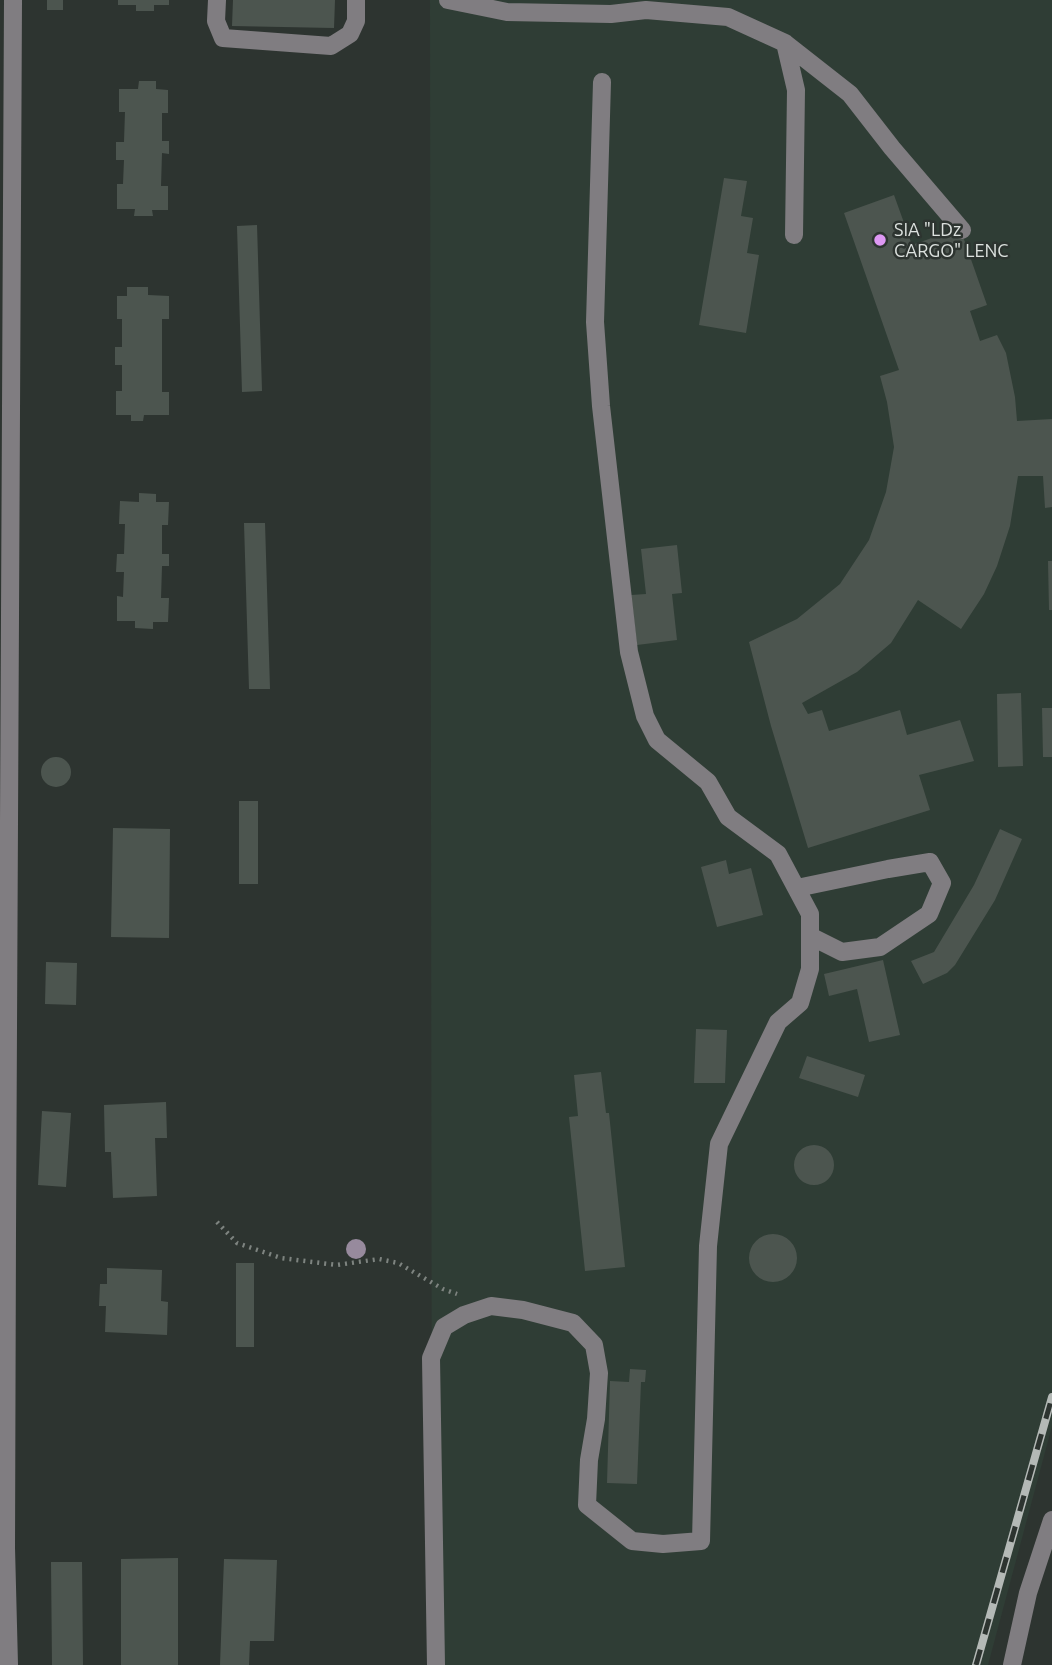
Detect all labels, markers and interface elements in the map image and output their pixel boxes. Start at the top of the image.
place label: SIA "LDz CARGO" LENC [894,219,1008,262]
marker: SIA "LDz CARGO" LENC [872,232,888,248]

